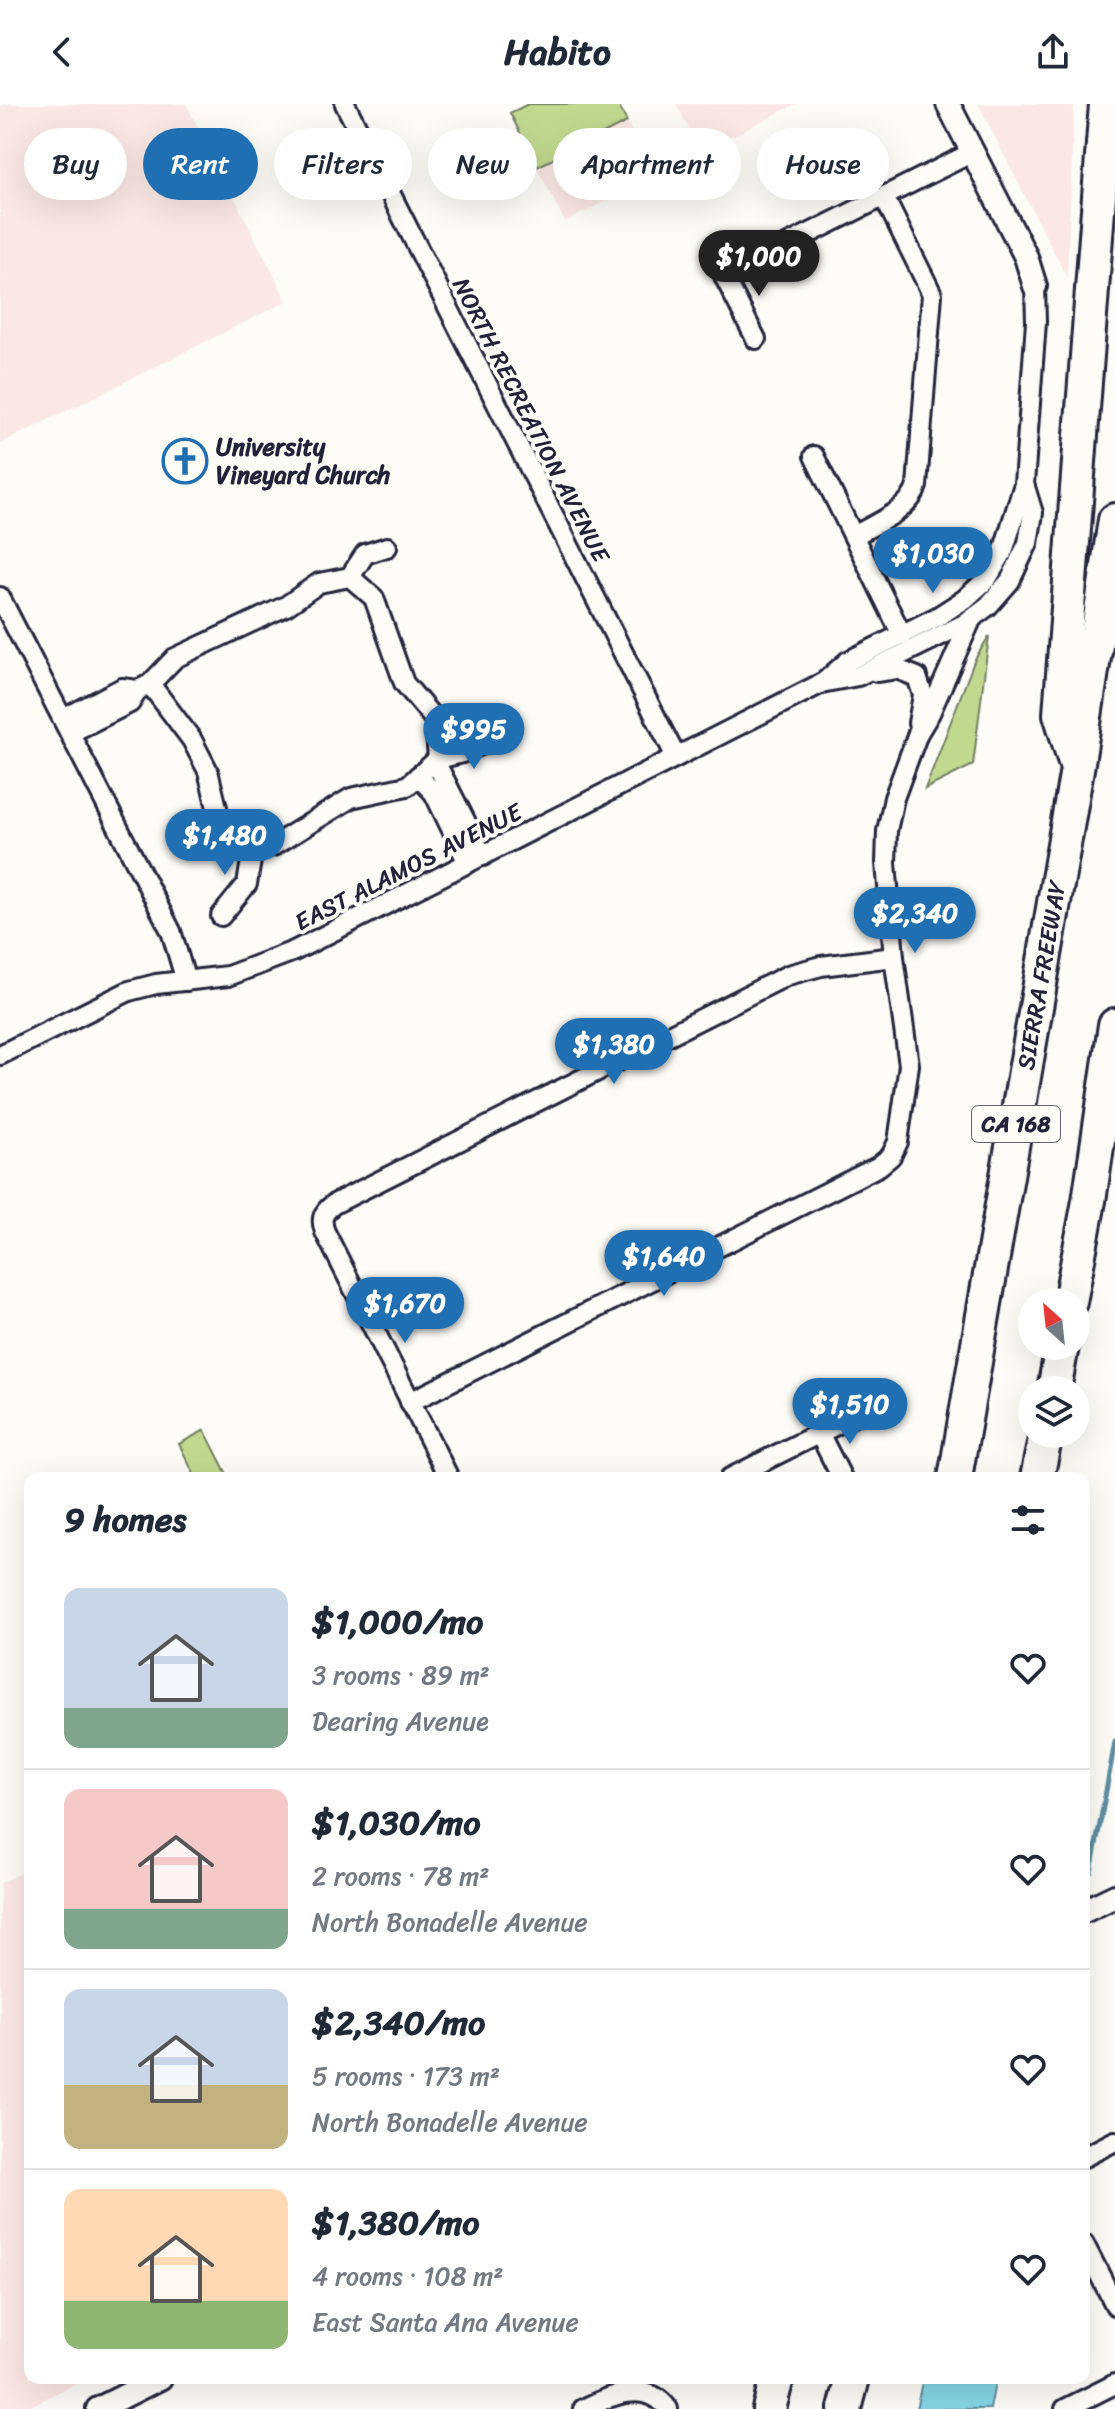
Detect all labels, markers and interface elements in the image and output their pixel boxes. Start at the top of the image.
text: Habito [504,20,611,84]
icon: back [40,30,84,74]
icon: share [1031,30,1075,74]
chip: Buy [24,128,127,200]
chip: Rent [143,128,258,200]
chip: Filters [274,128,412,200]
chip: New [428,128,537,200]
chip: Apartment [553,128,741,200]
chip: House [757,128,889,200]
pin: $1,000 [694,230,824,298]
text: $1,000 [717,233,801,279]
street label: NORTH RECREATION AVENUE [441,270,622,571]
place label: University Vineyard Church [216,426,391,496]
church icon: University Vineyard Church [161,437,209,485]
pin: $1,030 [868,527,998,595]
text: $1,030 [892,530,974,576]
pin: $995 [427,703,521,771]
text: $995 [441,706,507,752]
street label: EAST ALAMOS AVENUE [287,791,531,943]
pin: $1,480 [160,809,290,877]
text: $1,480 [183,812,267,858]
street label: SIERRA FREEWAY [1005,876,1079,1073]
pin: $2,340 [850,887,980,955]
text: $2,340 [872,890,958,936]
pin: $1,380 [549,1018,679,1086]
text: $1,380 [573,1021,655,1067]
road number: CA 168 [972,1106,1060,1142]
pin: $1,640 [599,1230,729,1298]
text: $1,640 [622,1233,706,1279]
pin: $1,670 [340,1277,470,1345]
text: $1,670 [364,1280,446,1326]
north arrow [1018,1288,1090,1360]
map controls [1018,1288,1090,1448]
button: layers [1018,1376,1090,1448]
pin: $1,510 [785,1378,915,1446]
text: $1,510 [810,1381,890,1427]
text: 9 homes [64,1490,186,1550]
icon: filters [1006,1498,1050,1542]
text: $1,000/mo [312,1592,483,1652]
icon: home [128,1620,224,1716]
icon: heart [1006,1646,1050,1690]
text: 3 rooms · 89 m² [312,1652,490,1698]
text: Dearing Avenue [312,1698,489,1744]
text: $1,030/mo [312,1793,481,1853]
icon: home [128,1821,224,1917]
icon: heart [1006,1847,1050,1891]
text: 2 rooms · 78 m² [312,1853,489,1899]
text: North Bonadelle Avenue [312,1899,588,1945]
text: $2,340/mo [312,1993,485,2053]
icon: home [128,2021,224,2117]
icon: heart [1006,2047,1050,2091]
text: 5 rooms · 173 m² [312,2053,500,2099]
text: North Bonadelle Avenue [312,2099,588,2145]
text: $1,380/mo [312,2193,480,2253]
icon: home [128,2221,224,2317]
icon: heart [1006,2247,1050,2291]
text: 4 rooms · 108 m² [312,2253,503,2299]
text: East Santa Ana Avenue [312,2299,579,2345]

